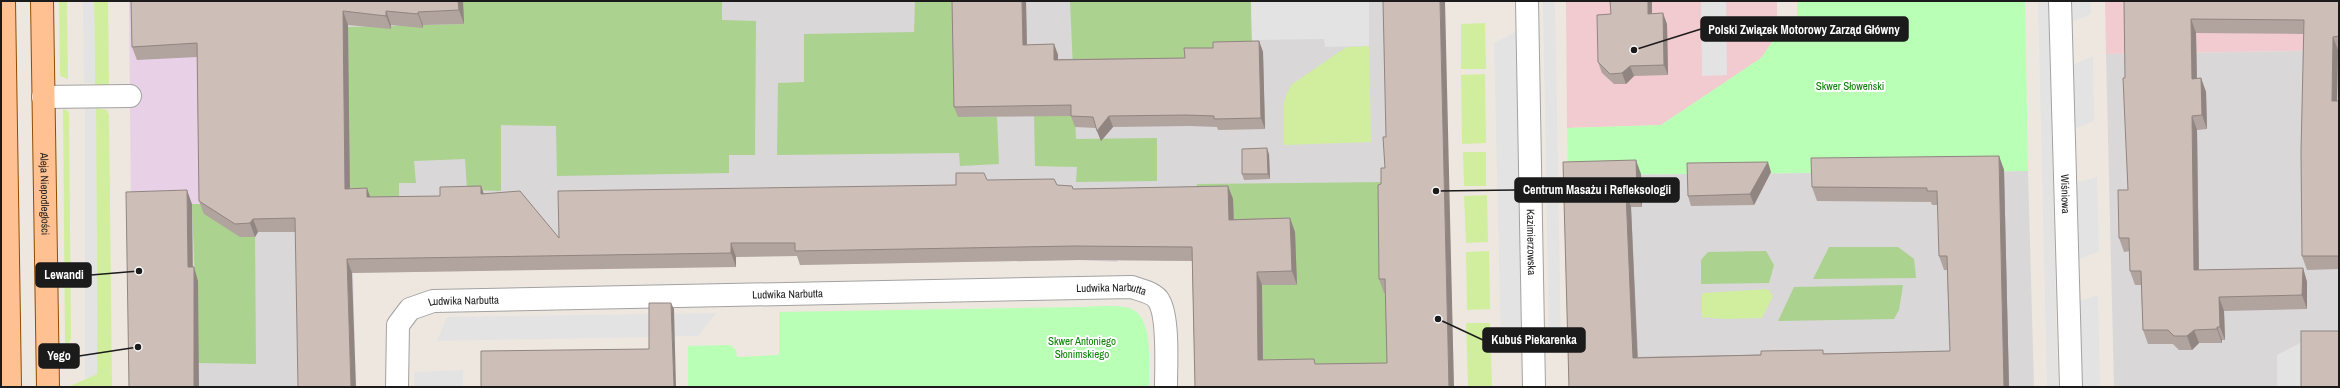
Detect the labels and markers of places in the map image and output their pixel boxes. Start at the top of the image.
callout: Polski Związek Motorowy Zarząd Główny [1701,17,1908,41]
callout: Centrum Masażu i Refleksologii [1515,178,1679,202]
callout: Lewandi [36,263,91,287]
callout: Kubuś Piekarenka [1483,328,1585,352]
callout: Yego [39,344,79,368]

